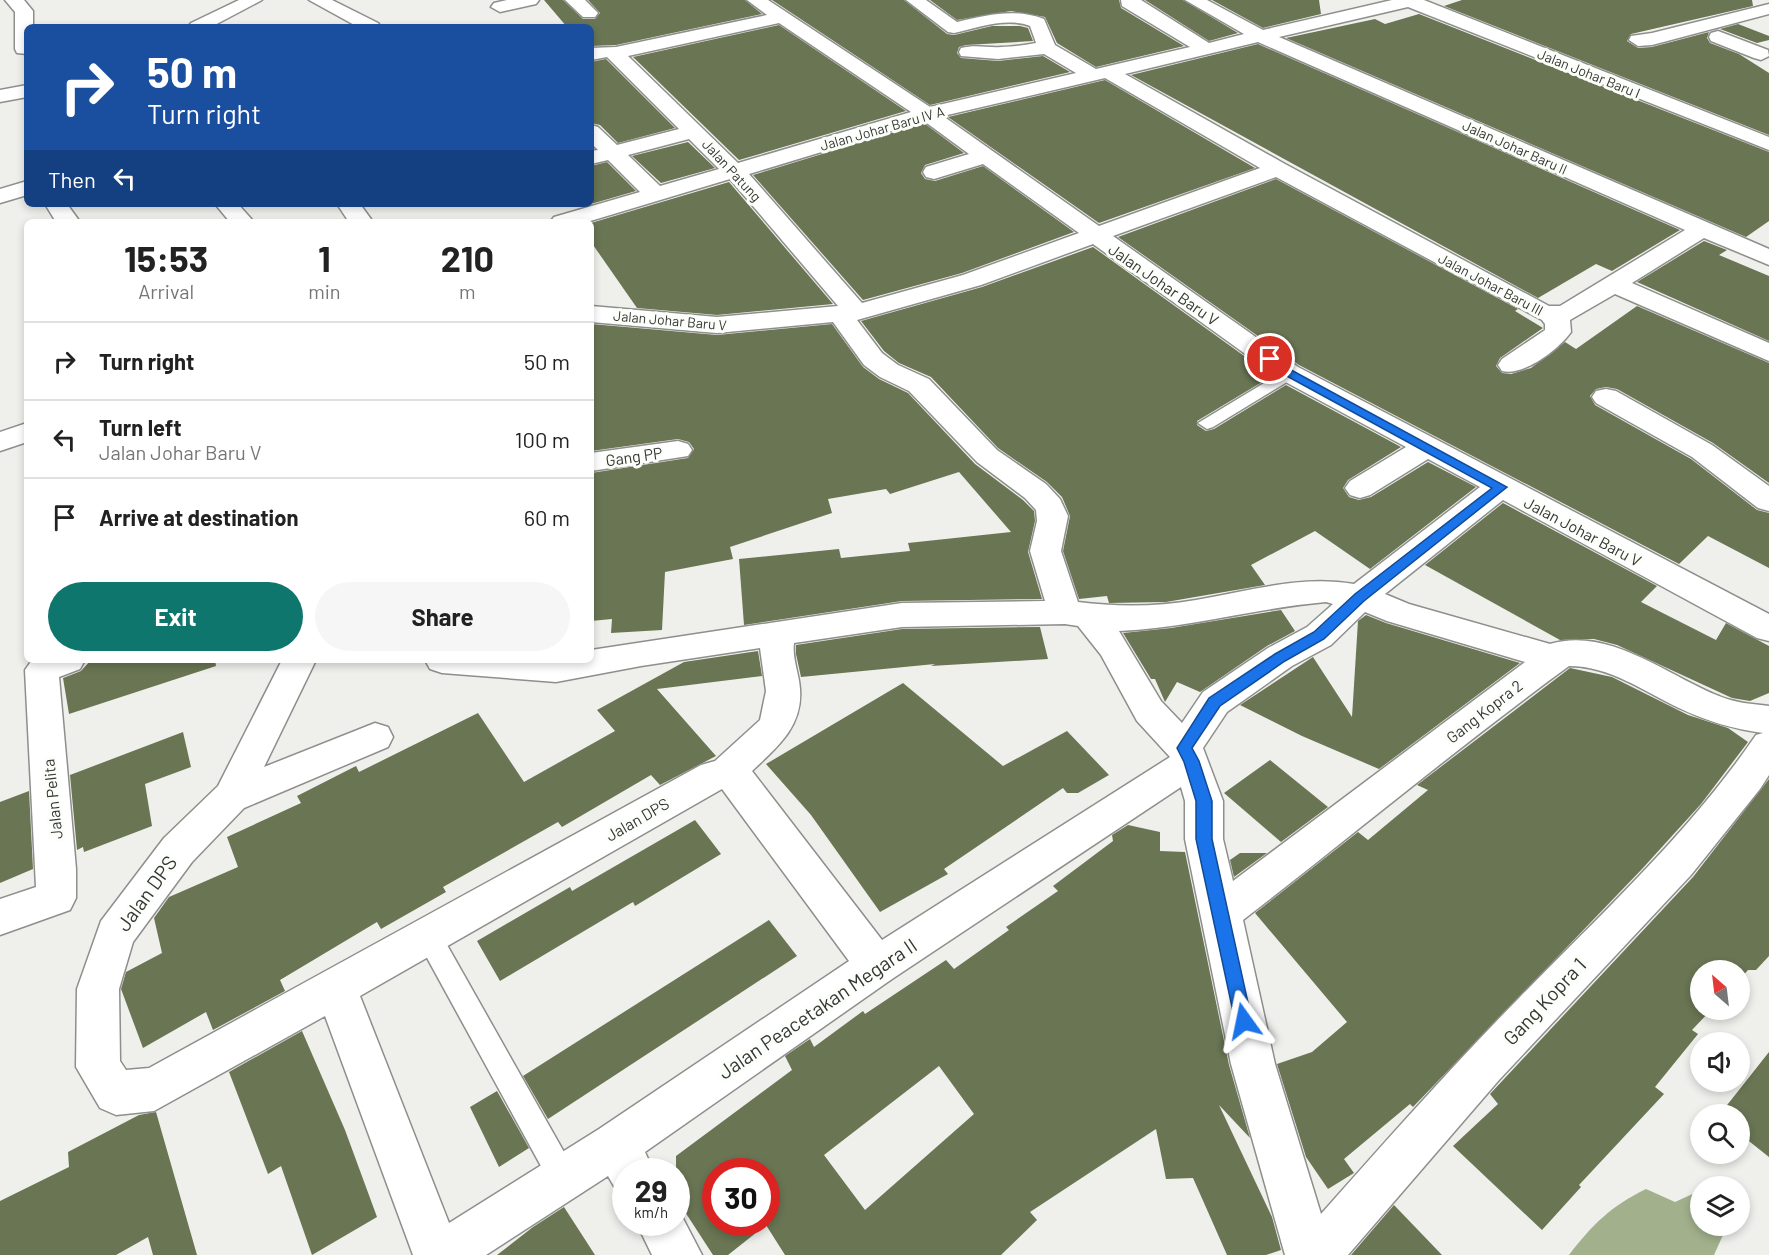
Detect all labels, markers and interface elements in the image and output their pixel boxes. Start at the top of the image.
street label: Jalan Johar Baru I [1535,45,1643,101]
text: 50 m [147,46,237,96]
icon: right [48,48,126,126]
text: Turn right [147,97,261,129]
street label: Jalan Johar Baru IV A [818,102,947,154]
street label: Jalan Johar Baru II [1460,116,1570,178]
street label: Jalan Patung [699,135,765,205]
icon: left [108,162,141,195]
text: Then [48,166,96,192]
text: 15:53 [124,236,208,279]
text: 1 [318,236,331,279]
text: 210 [441,236,494,279]
street label: Jalan Johar Baru V [1105,239,1223,329]
street label: Jalan Johar Baru III [1436,249,1546,319]
text: Arrival [138,279,194,303]
text: min [308,279,341,303]
text: m [459,279,476,303]
street label: Jalan Johar Baru V [613,307,727,333]
pin [1244,333,1295,384]
icon: arrive [1253,342,1286,375]
icon: right [48,345,81,378]
text: Turn right [99,348,194,374]
text: 50 m [524,348,570,374]
text: Turn left [99,414,182,440]
icon: left [48,423,81,456]
text: 100 m [515,426,570,452]
text: Jalan Johar Baru V [99,440,262,464]
street label: Gang PP [604,443,664,469]
street label: Jalan Johar Baru V [1521,492,1645,570]
icon: arrive [48,501,81,534]
text: Arrive at destination [99,504,298,530]
text: 60 m [524,504,570,530]
button: Exit [48,582,303,651]
button: Share [315,582,570,651]
street label: Gang Kopra 2 [1442,675,1526,747]
street label: Jalan Pelita [38,758,66,840]
street label: Jalan DPS [602,793,672,845]
street label: Jalan DPS [111,851,181,935]
street label: Jalan Peacetakan Megara II [713,932,921,1084]
street label: Gang Kopra 1 [1498,953,1590,1049]
north arrow [1690,960,1750,1020]
map controls [1690,960,1750,1236]
position arrow [1212,989,1276,1053]
button: sound [1690,1032,1750,1092]
button: search [1690,1104,1750,1164]
speed limit sign: 30 [702,1158,780,1236]
text: 29 [635,1172,667,1208]
button: layers [1690,1176,1750,1236]
text: km/h [634,1203,668,1221]

